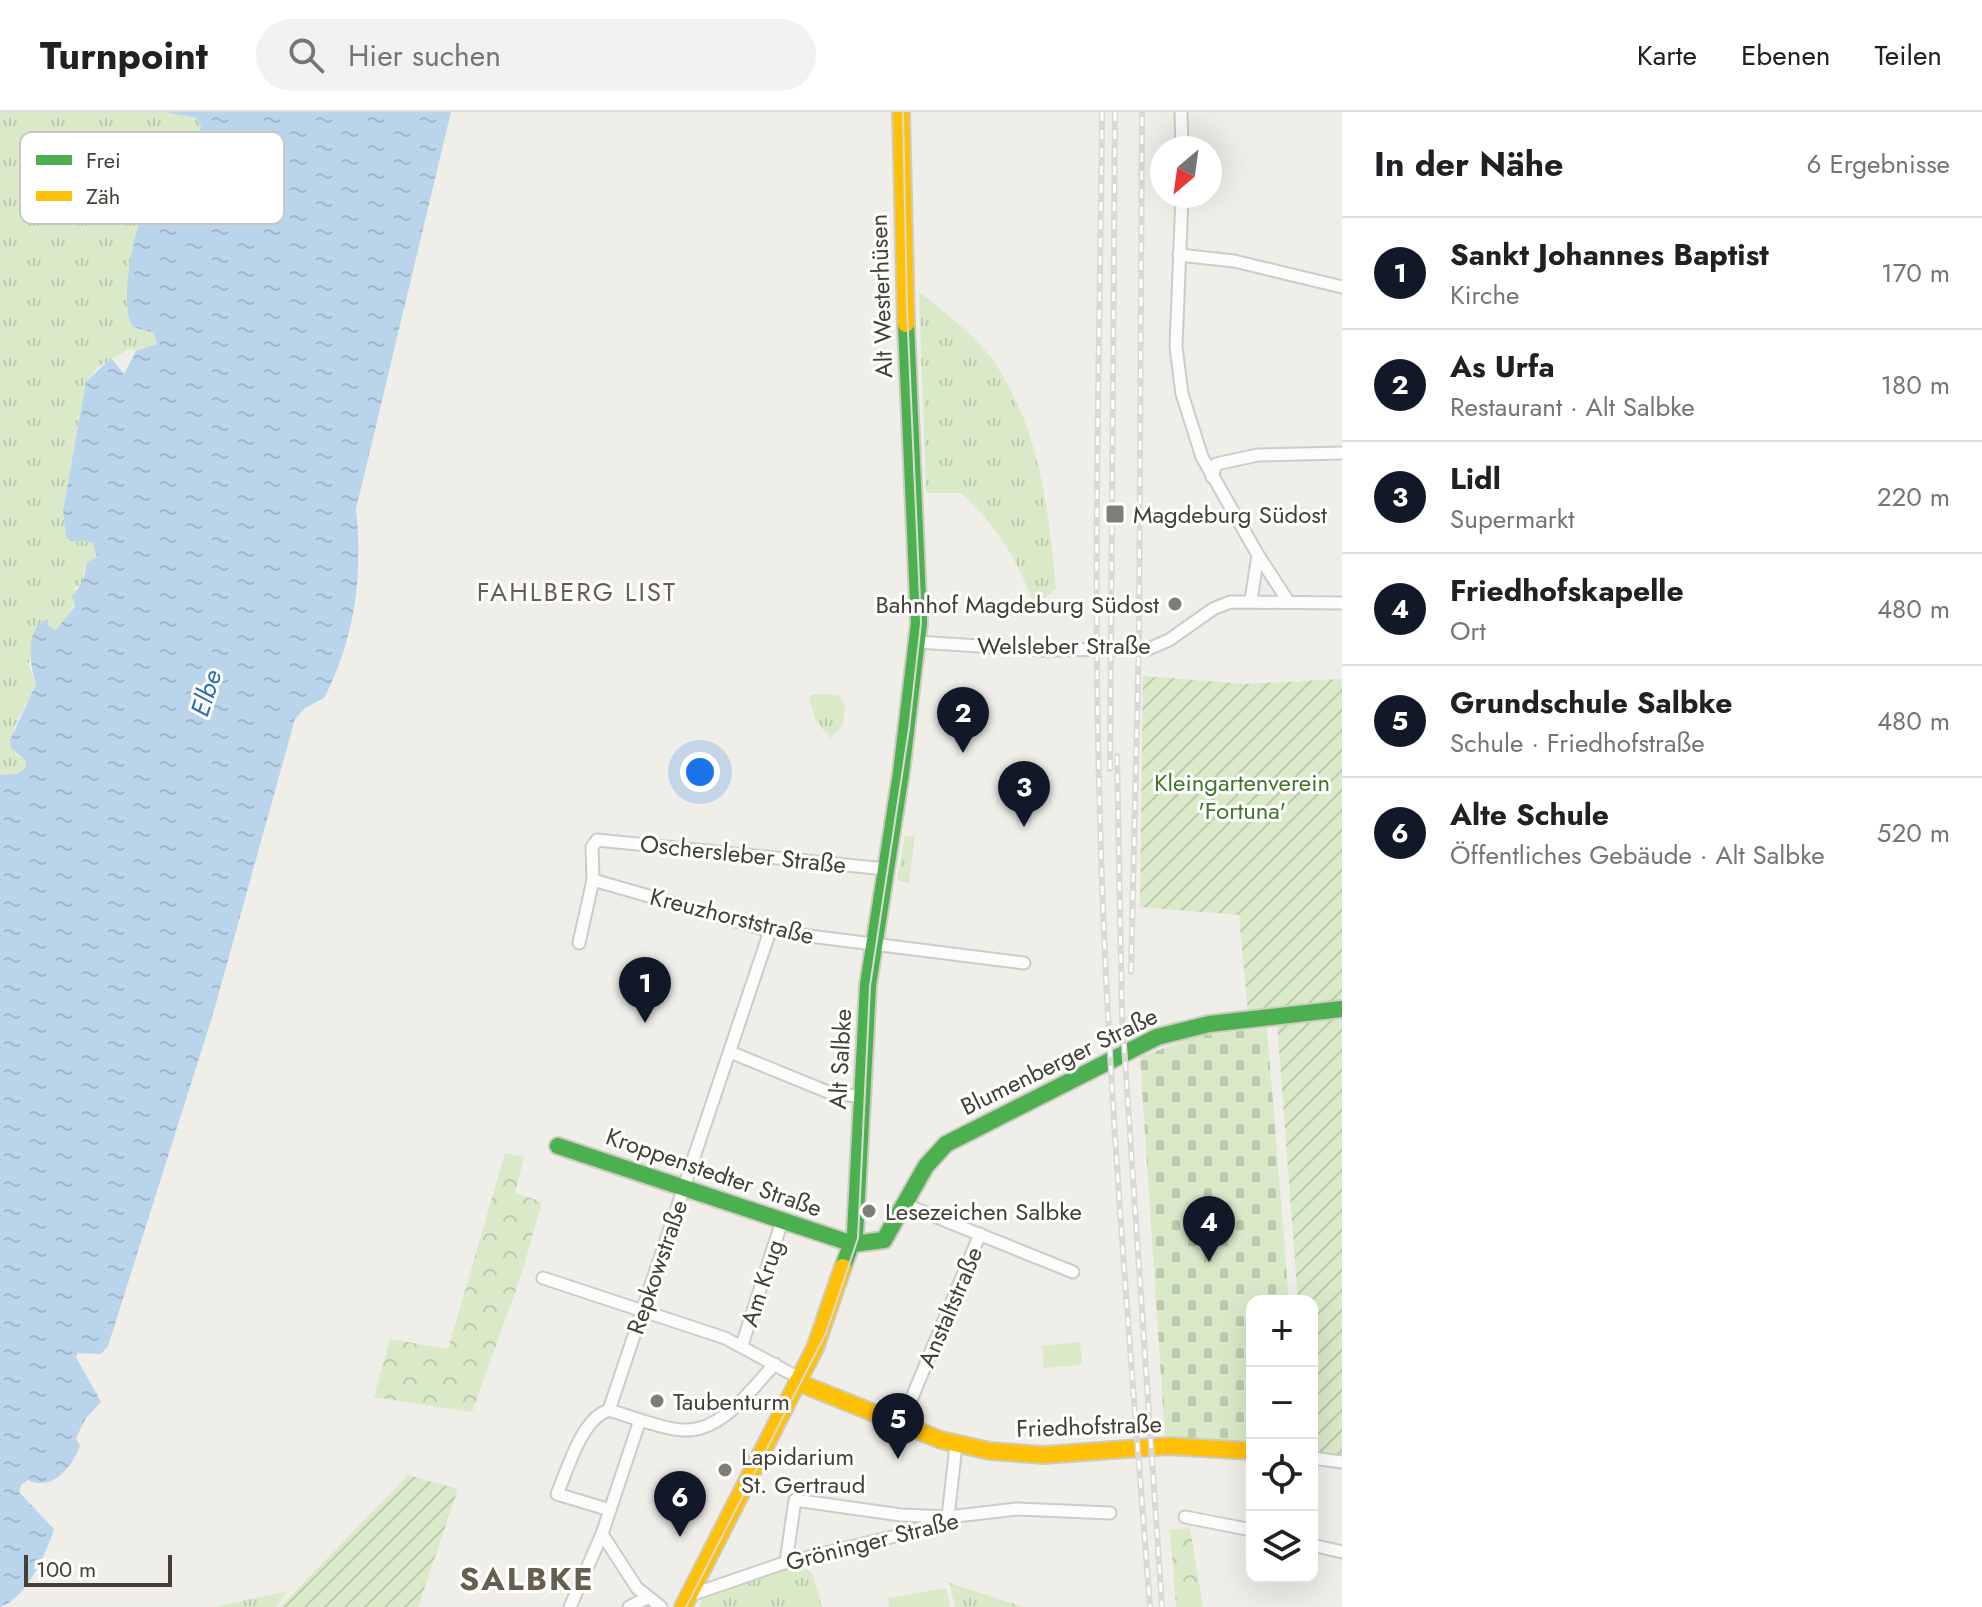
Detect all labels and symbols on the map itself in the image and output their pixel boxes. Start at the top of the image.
legend [20,132,284,224]
north arrow [1150,136,1222,208]
text: Frei [86,144,121,176]
text: Zäh [86,180,120,212]
street label: Alt Westerhüsen [861,213,901,379]
place label: Magdeburg Südost [1133,497,1327,532]
marker: Magdeburg Südost [1104,503,1126,525]
district label: FAHLBERG LIST [477,573,677,611]
place label: Bahnhof Magdeburg Südost [875,587,1159,622]
marker: Bahnhof Magdeburg Südost [1166,595,1184,613]
street label: Welsleber Straße [977,628,1151,663]
water label: Elbe [181,665,231,721]
pin: 2 [937,687,989,753]
your location [680,752,720,792]
pin: 3 [998,761,1050,827]
park label: Kleingartenverein 'Fortuna' [1154,765,1330,828]
street label: Oschersleber Straße [638,826,848,882]
street label: Kreuzhorststraße [646,879,818,953]
pin: 1 [619,957,671,1023]
street label: Blumenberger Straße [955,998,1163,1124]
street label: Alt Salbke [820,1008,860,1110]
street label: Kroppenstedter Straße [601,1119,827,1225]
place label: Lesezeichen Salbke [885,1194,1082,1229]
street label: Repkowstraße [618,1195,696,1339]
pin: 4 [1183,1196,1235,1262]
marker: Lesezeichen Salbke [860,1202,878,1220]
street label: Am Krug [731,1235,793,1331]
street label: Anstaltstraße [909,1241,991,1373]
place label: Taubenturm [673,1384,790,1419]
marker: Taubenturm [648,1392,666,1410]
pin: 5 [872,1393,924,1459]
street label: Friedhofstraße [1016,1406,1162,1446]
place label: Lapidarium St. Gertraud [741,1439,865,1502]
marker: Lapidarium St. Gertraud [716,1461,734,1479]
pin: 6 [654,1471,706,1537]
street label: Gröninger Straße [782,1503,962,1579]
scale bar [24,1551,172,1587]
district label: SALBKE [459,1556,595,1602]

